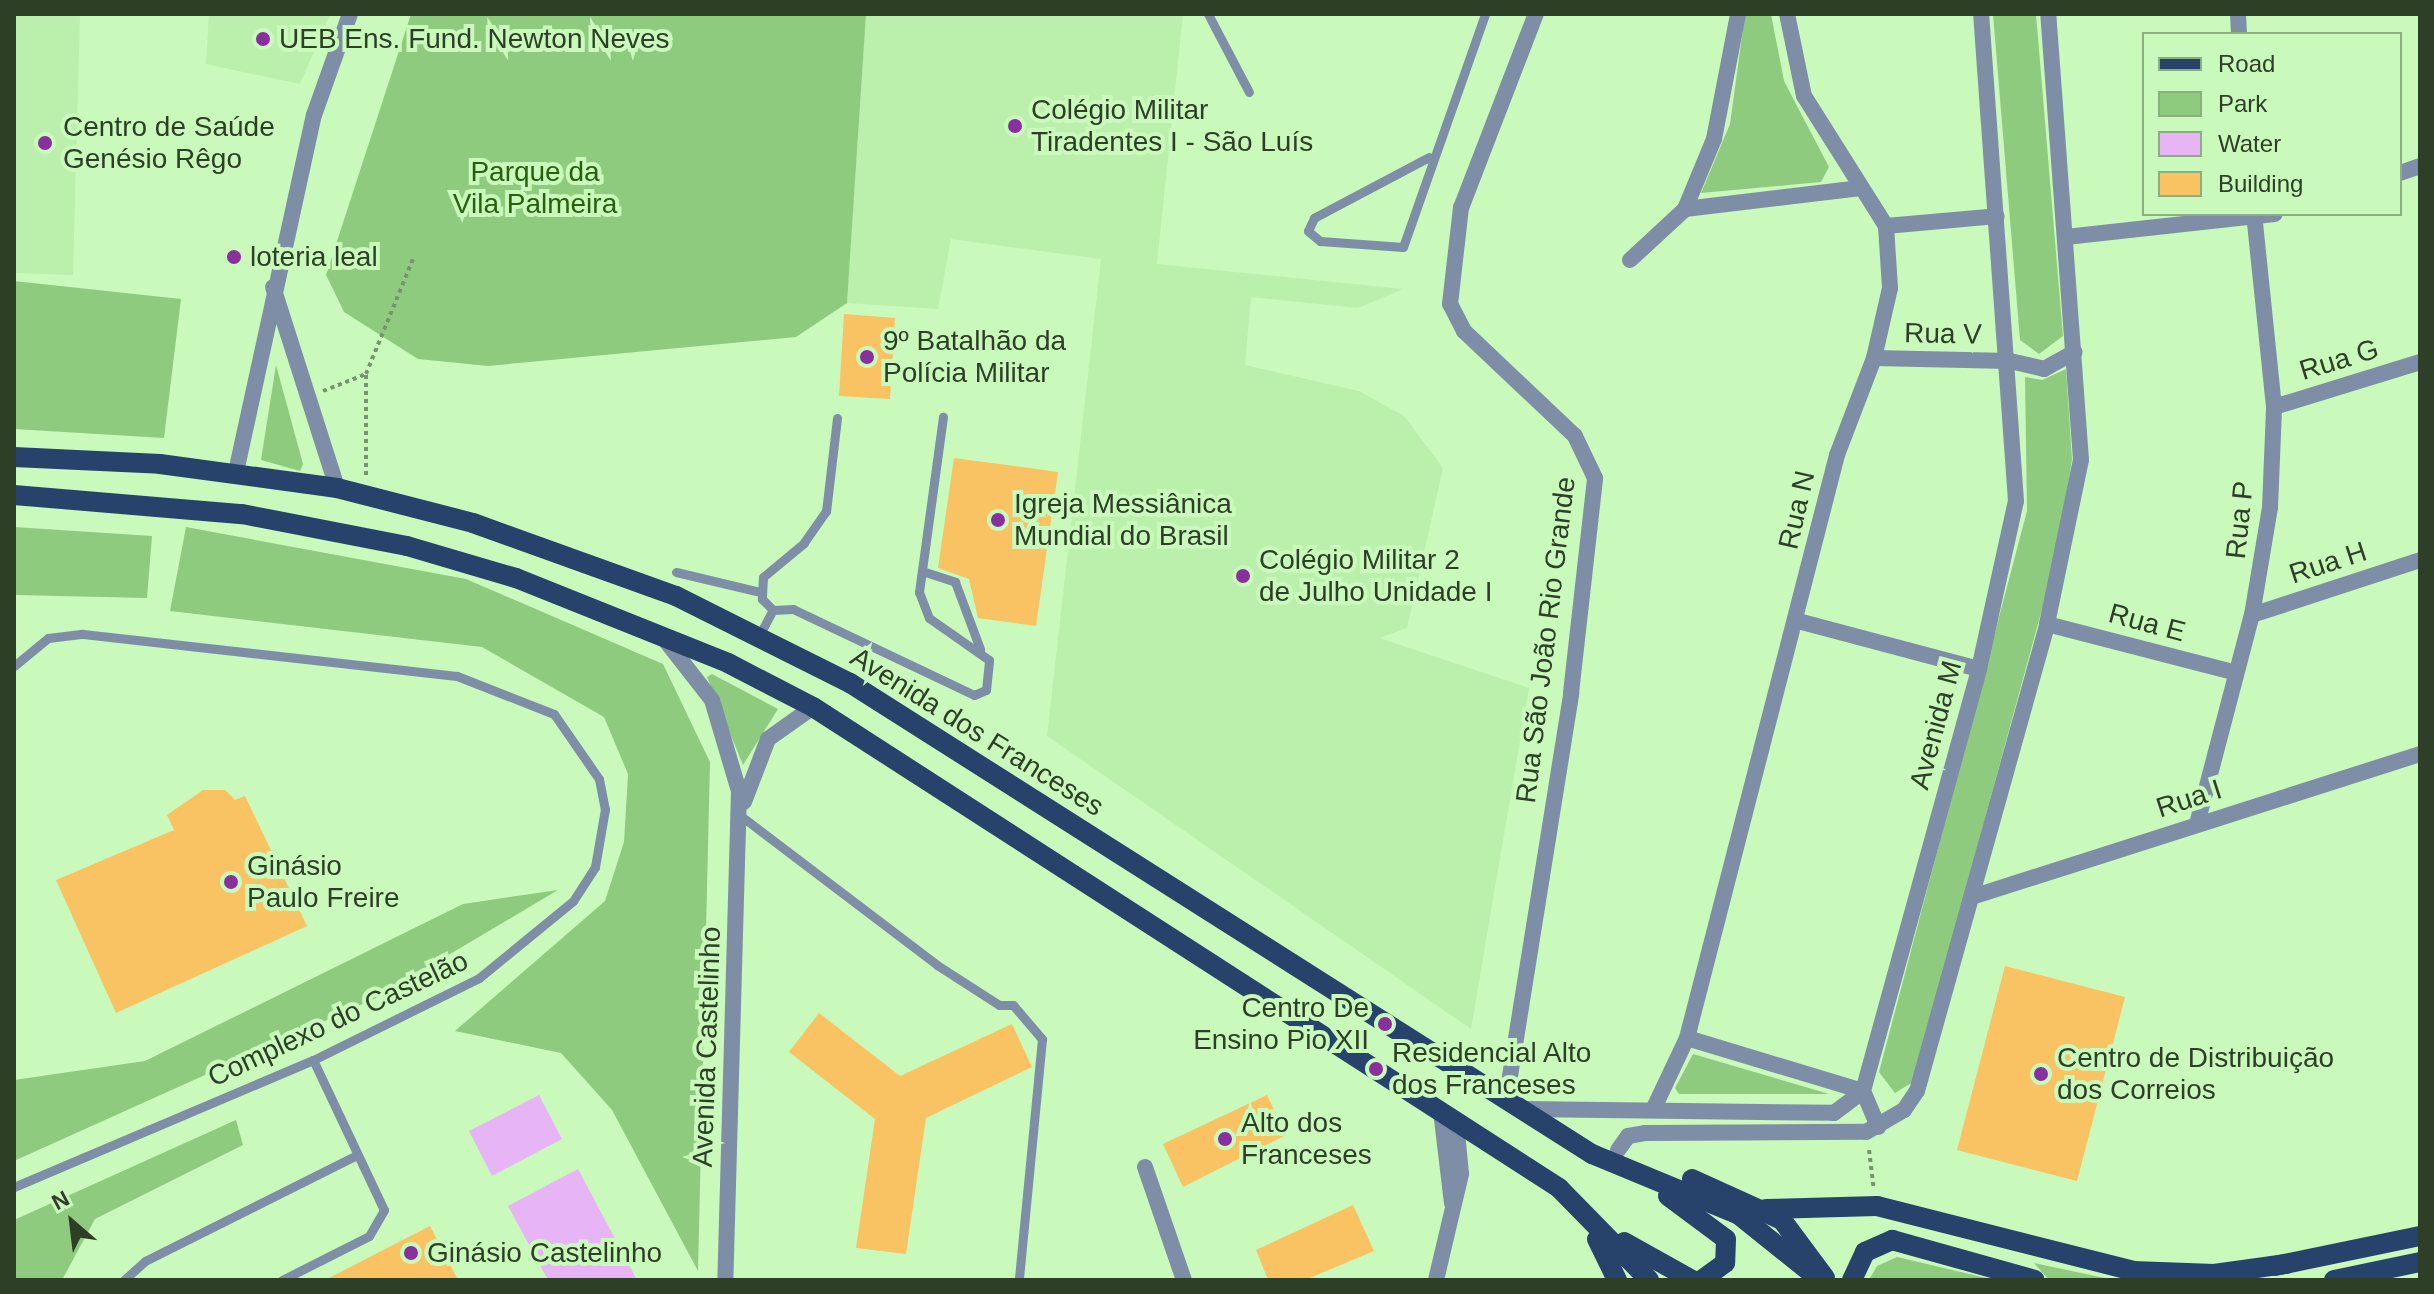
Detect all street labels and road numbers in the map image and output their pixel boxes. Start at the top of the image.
street label: Rua V [1904,317,1982,351]
street label: Rua G [2295,332,2383,388]
street label: Rua N [1772,468,1822,552]
street label: Rua São João Rio Grande [1509,475,1583,805]
street label: Rua P [2219,480,2261,560]
street label: Rua H [2285,535,2371,591]
street label: Rua E [2105,597,2189,649]
street label: Avenida dos Franceses [844,640,1110,824]
street label: Avenida M [1903,657,1969,793]
street label: Rua I [2152,773,2226,825]
street label: Avenida Castelinho [686,926,728,1168]
street label: Complexo do Castelão [203,944,473,1094]

